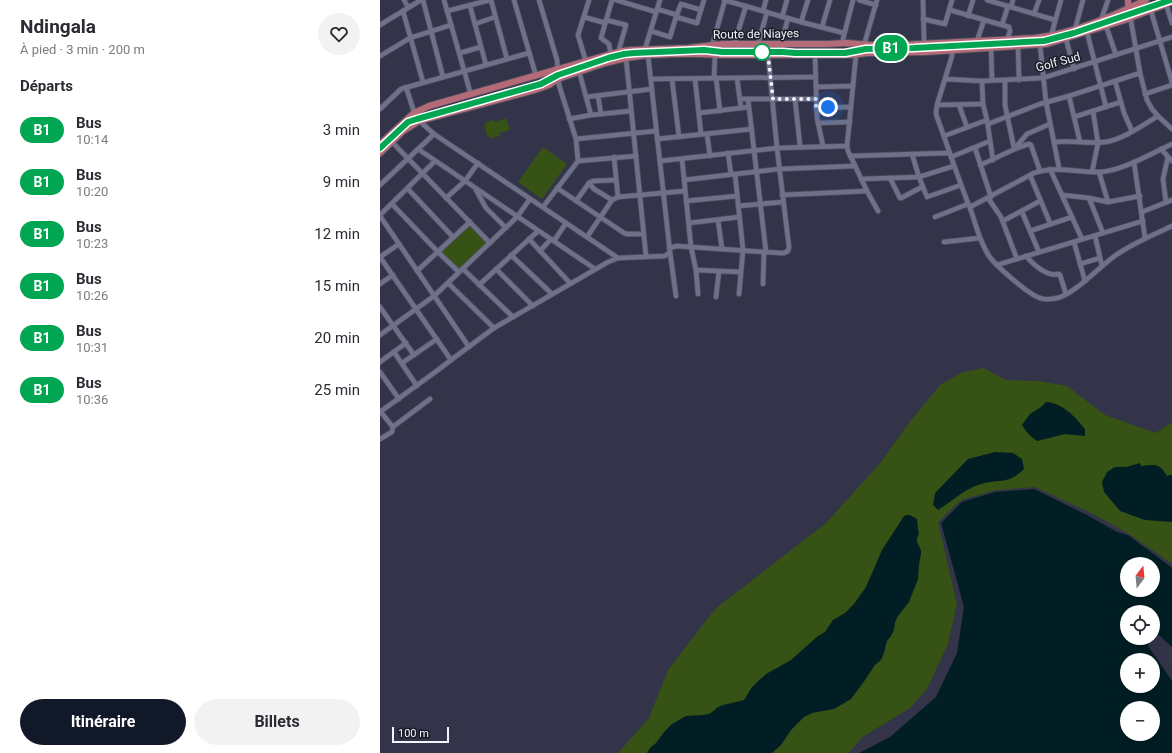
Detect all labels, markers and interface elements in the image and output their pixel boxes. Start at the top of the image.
button: heart [318,13,360,55]
text: Ndingala [20,15,96,38]
street label: Route de Niayes [713,26,799,42]
line badge: B1 [873,35,909,61]
text: B1 [883,40,899,56]
text: À pied · 3 min · 200 m [20,42,145,57]
unlabelled marker [753,43,771,61]
street label: Golf Sud [1034,49,1082,75]
text: Départs [20,77,73,95]
your location [818,97,838,117]
text: Bus [76,114,102,132]
text: 3 min [323,121,360,139]
text: B1 [34,122,50,138]
text: 10:14 [76,132,108,147]
text: Bus [76,166,102,184]
text: 9 min [323,173,360,191]
text: B1 [34,174,50,190]
text: 10:20 [76,184,108,199]
text: Bus [76,218,102,236]
text: 12 min [314,225,360,243]
text: B1 [34,226,50,242]
text: 10:23 [76,236,108,251]
text: Bus [76,270,102,288]
text: 15 min [314,277,360,295]
text: B1 [34,278,50,294]
text: 10:26 [76,288,108,303]
text: Bus [76,322,102,340]
text: 20 min [314,329,360,347]
text: B1 [34,330,50,346]
text: 10:31 [76,340,108,355]
text: Bus [76,374,102,392]
text: 25 min [314,381,360,399]
text: B1 [34,382,50,398]
text: 10:36 [76,392,108,407]
north arrow [1120,557,1160,597]
map controls [1120,557,1160,741]
button: locate [1120,605,1160,645]
button: + [1120,653,1160,693]
button: Itinéraire [20,699,186,745]
button: Billets [194,699,360,745]
button: − [1120,701,1160,741]
scale bar [392,725,449,744]
text: 100 m [398,727,429,740]

